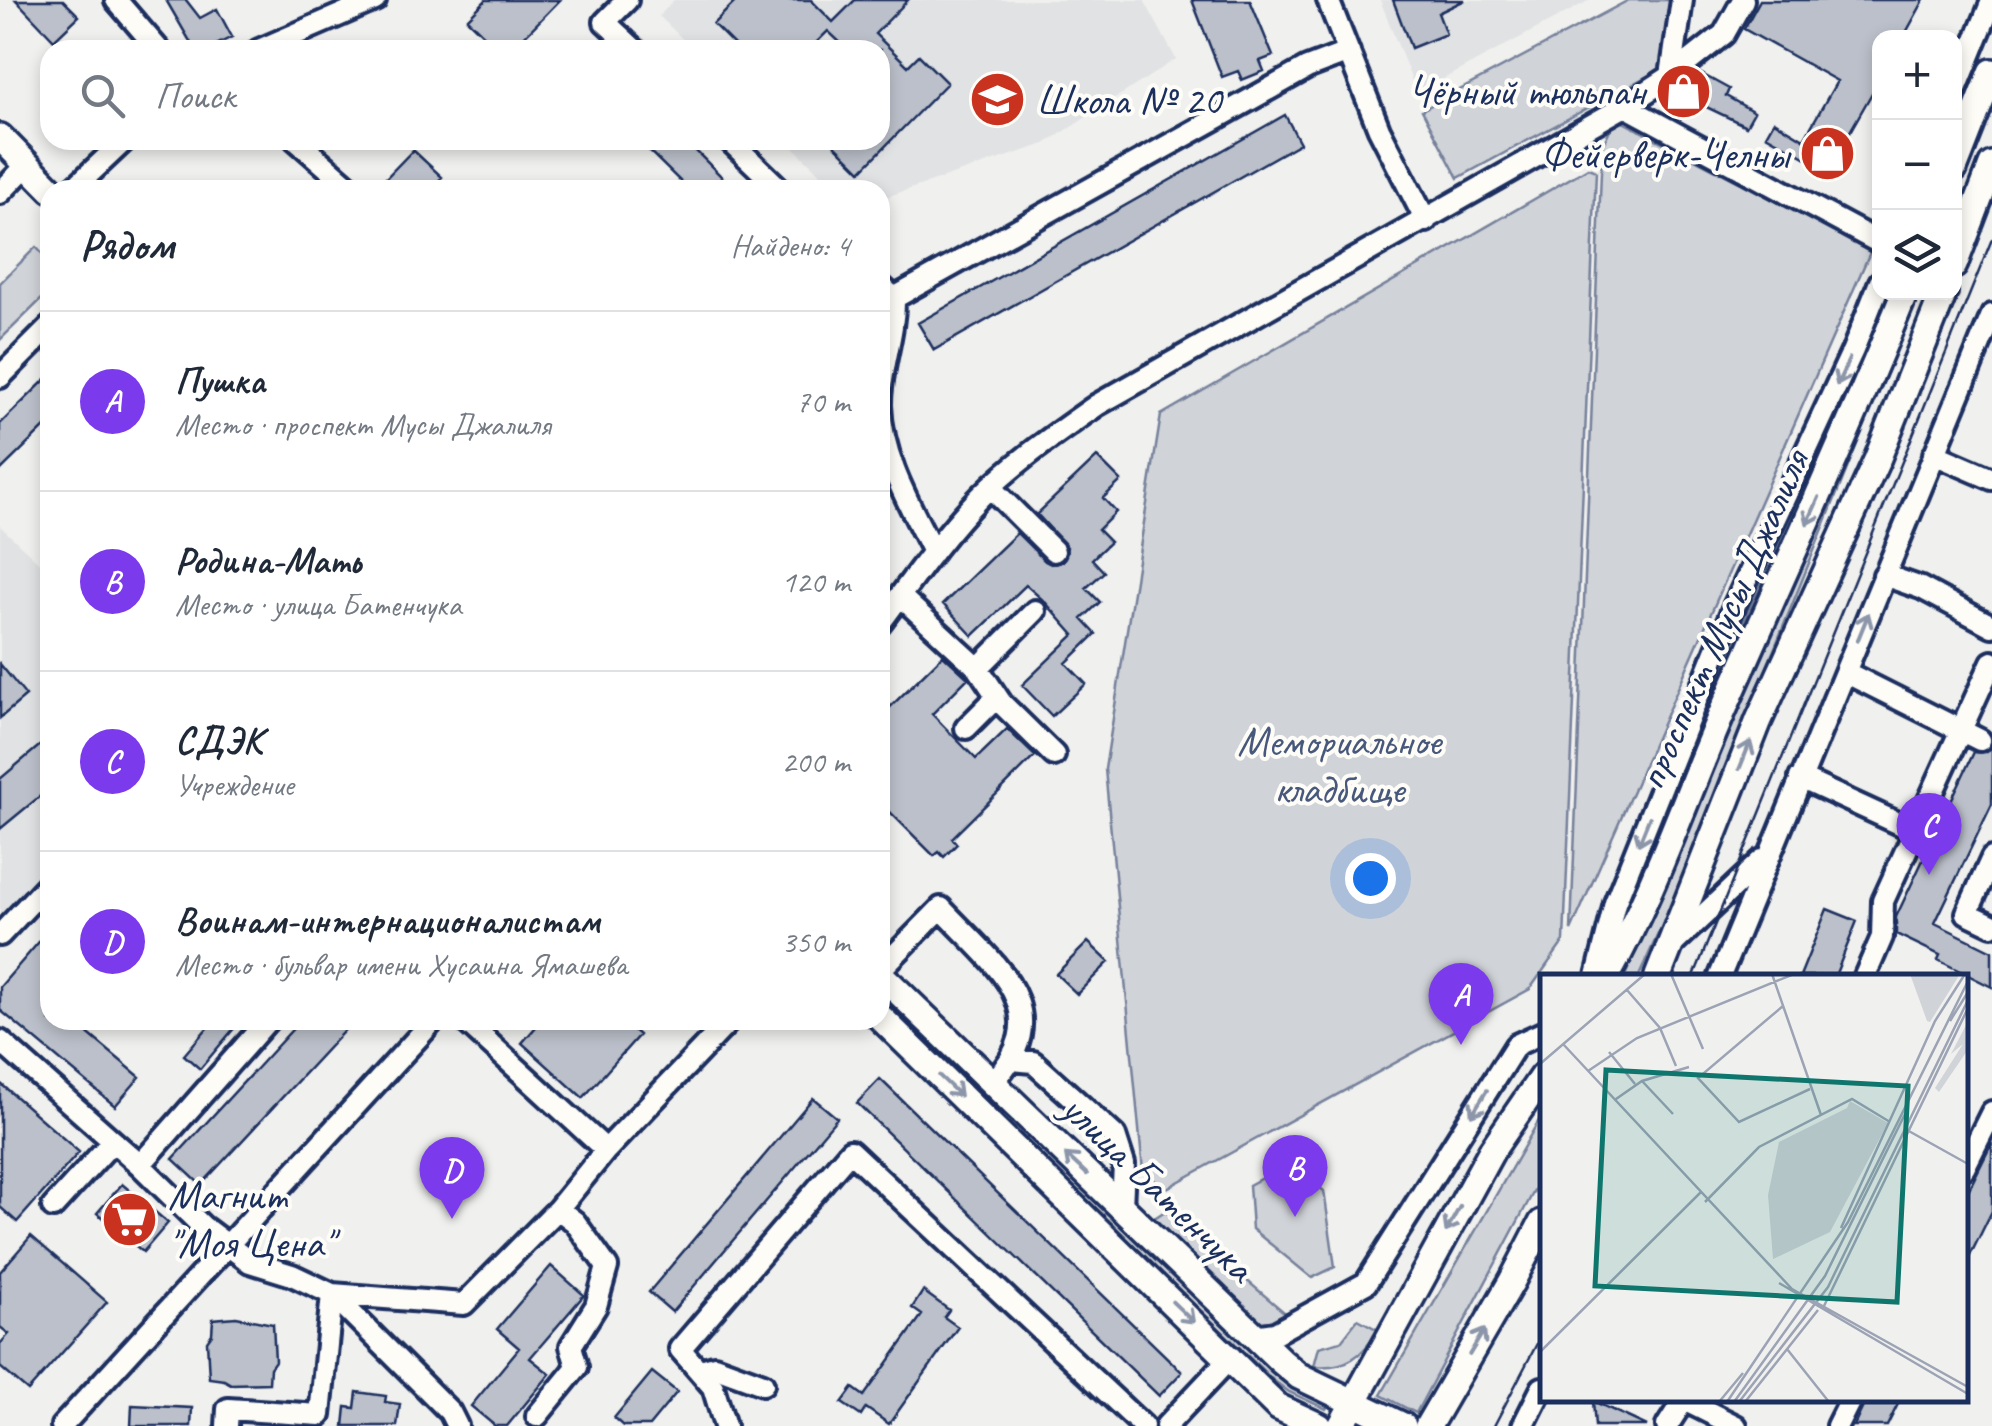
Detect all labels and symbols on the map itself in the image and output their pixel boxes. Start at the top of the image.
shop icon: Чёрный тюльпан [1654,61,1714,121]
place label: Чёрный тюльпан [1408,65,1648,118]
school or university icon: Школа № 20 [967,70,1027,130]
place label: Школа № 20 [1036,74,1225,127]
shop icon: Фейерверк-Челны [1798,124,1858,184]
place label: Фейерверк-Челны [1541,128,1792,181]
one-way arrow [1832,356,1851,386]
street label: проспект Мусы Джалиля [1625,440,1823,798]
one-way arrow [1803,495,1821,526]
one-way arrow [1856,612,1874,642]
park label: Мемориальное кладбище [1237,715,1443,816]
one-way arrow [1738,740,1756,771]
pin: C [1896,792,1962,875]
one-way arrow [1633,815,1651,845]
your location [1345,853,1396,904]
pin: A [1428,962,1494,1045]
inset map [1540,974,1967,1401]
one-way arrow [937,1073,961,1097]
street label: улица Батенчука [1048,1081,1268,1295]
one-way arrow [1469,1088,1490,1117]
pin: B [1262,1134,1328,1217]
pin: D [420,1136,484,1219]
one-way arrow [1065,1152,1089,1176]
place label: Магнит "Моя Цена" [168,1169,341,1270]
supermarket icon: Магнит "Моя Цена" [99,1189,159,1249]
one-way arrow [1443,1204,1463,1234]
one-way arrow [1171,1299,1195,1323]
one-way arrow [1467,1328,1487,1357]

